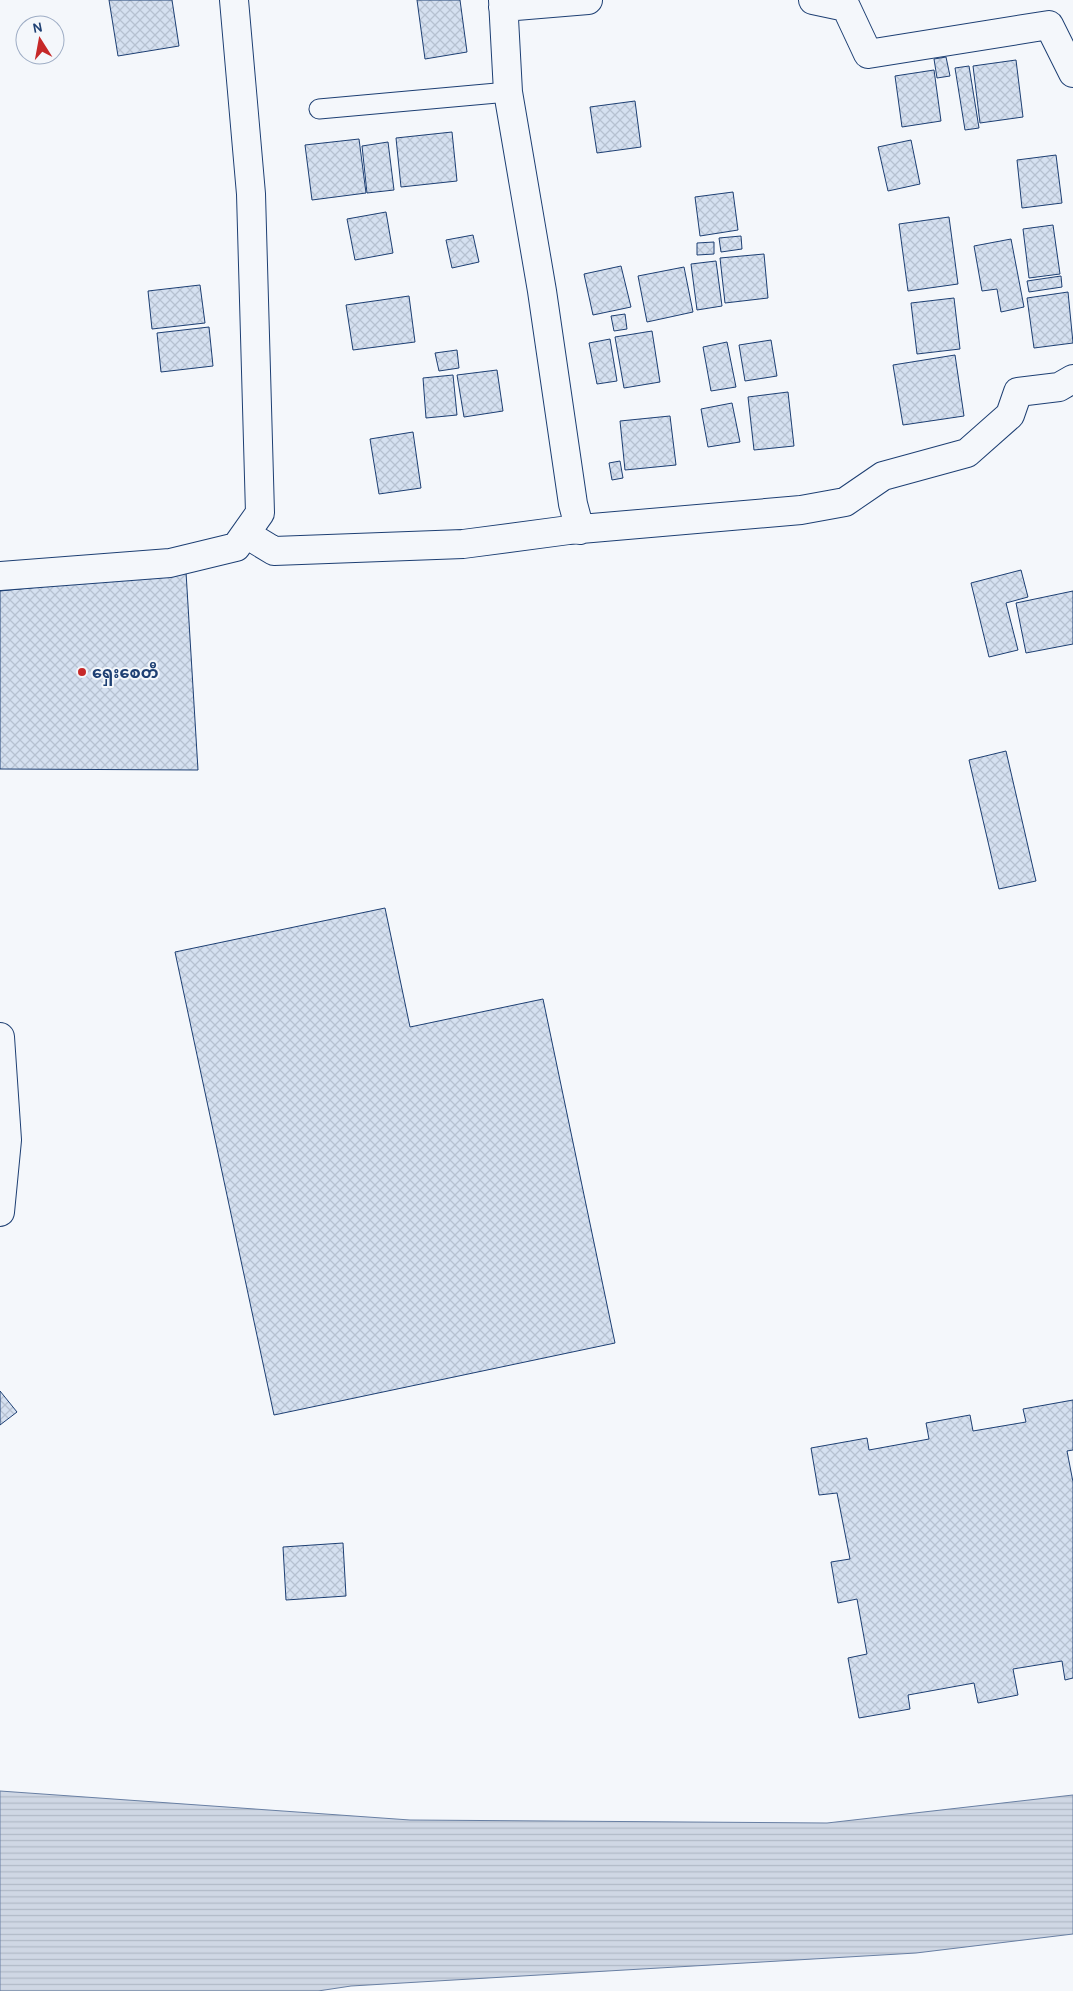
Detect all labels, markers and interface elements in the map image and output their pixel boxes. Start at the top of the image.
north arrow [15,15,65,65]
text: N [31,18,44,37]
place label: ရှေးစေတီ [92,661,159,686]
marker: ရှေးစေတီ [76,666,88,678]

